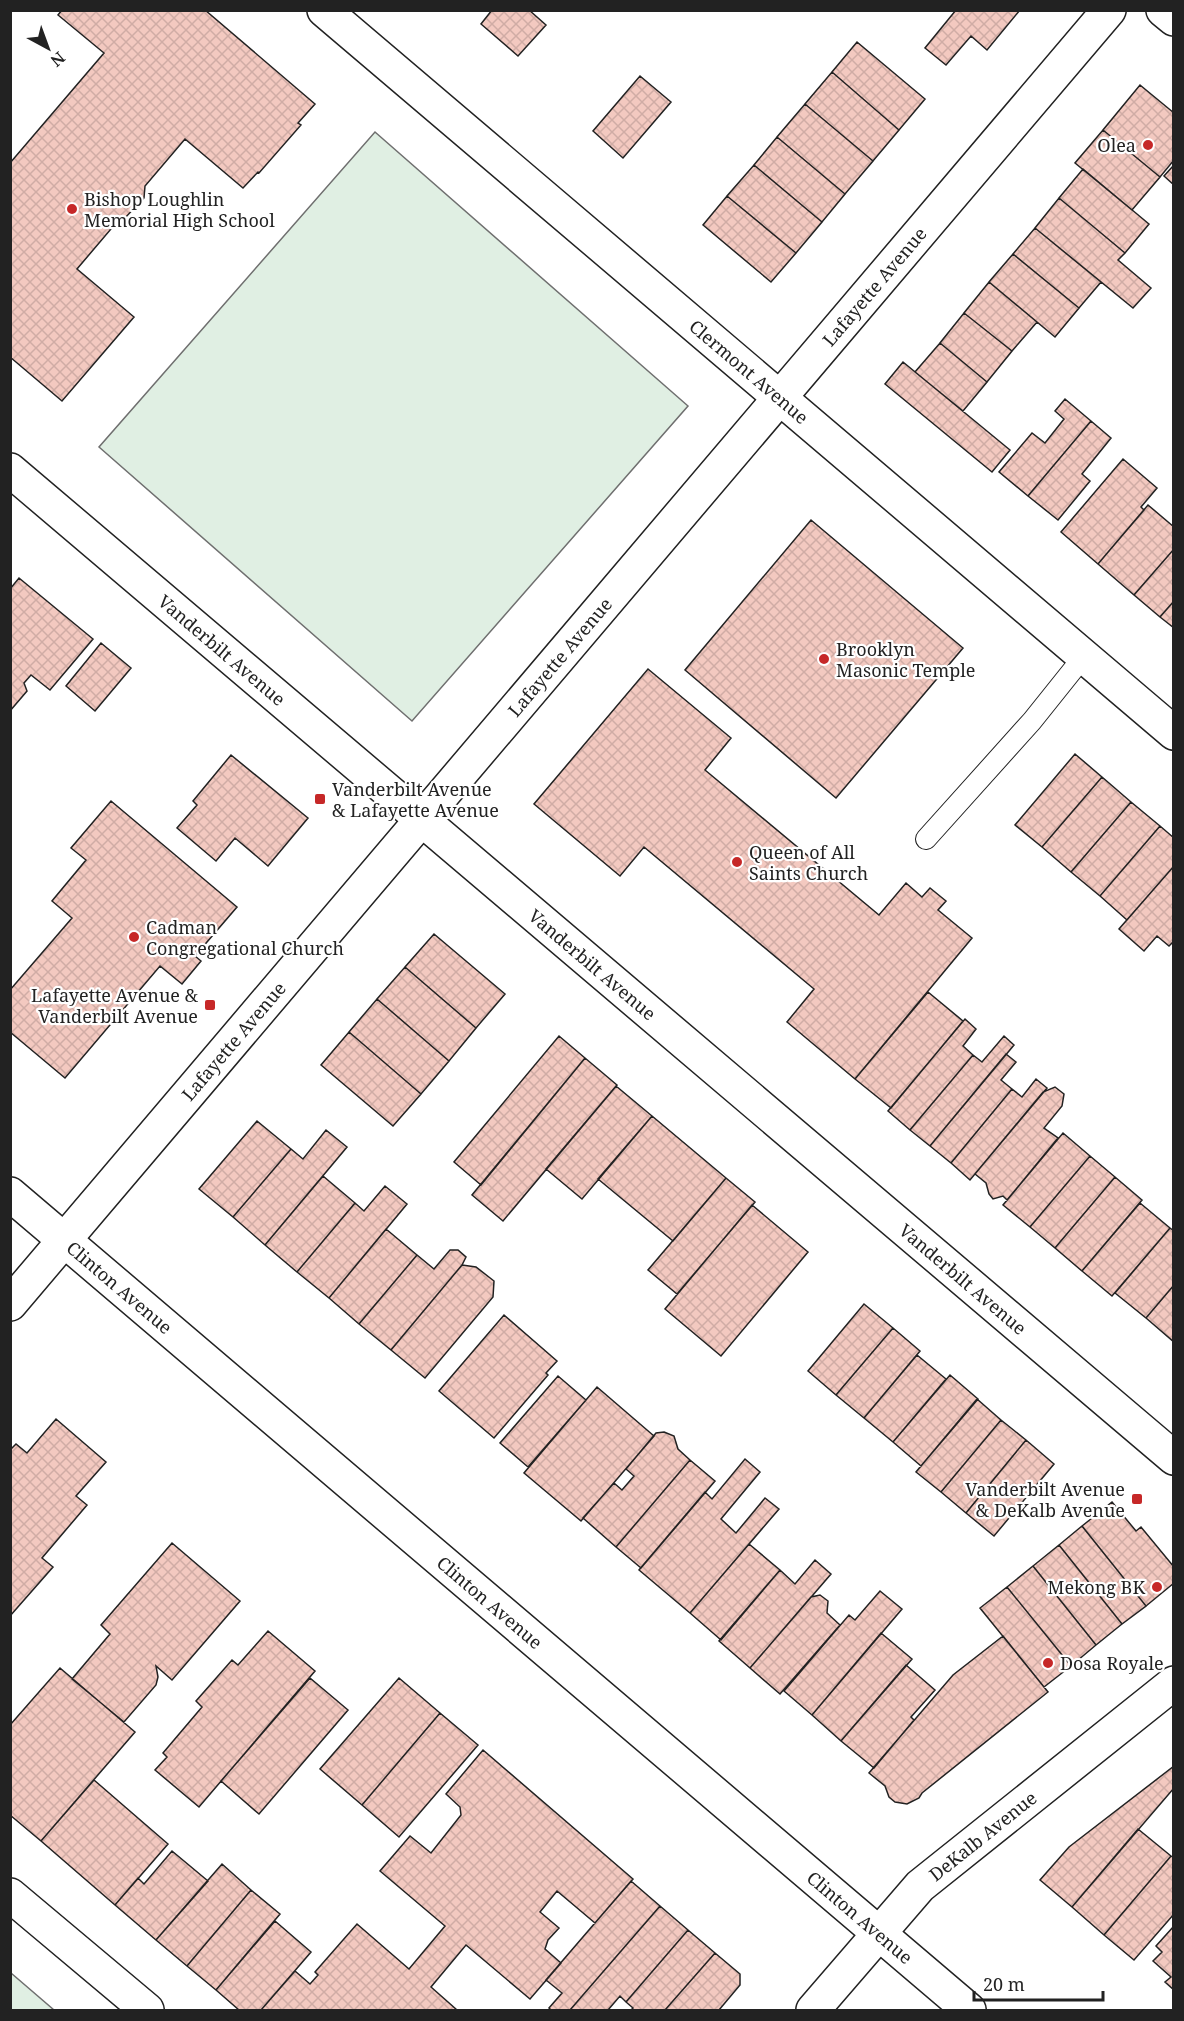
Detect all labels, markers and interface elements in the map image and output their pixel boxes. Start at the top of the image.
north arrow [18,18,78,78]
text: N [46,47,70,72]
place label: Olea [1097,133,1136,157]
marker: Olea [1141,138,1155,152]
place label: Bishop Loughlin Memorial High School [84,187,275,232]
marker: Bishop Loughlin Memorial High School [65,202,79,216]
street label: Lafayette Avenue [817,222,932,351]
street label: Clermont Avenue [684,314,814,429]
street label: Vanderbilt Avenue [153,589,291,711]
street label: Lafayette Avenue [502,592,617,721]
place label: Brooklyn Masonic Temple [836,637,975,682]
marker: Brooklyn Masonic Temple [817,652,831,666]
place label: Vanderbilt Avenue & Lafayette Avenue [332,777,499,822]
marker: Vanderbilt Avenue & Lafayette Avenue [313,792,327,806]
place label: Queen of All Saints Church [749,840,868,885]
marker: Queen of All Saints Church [730,855,744,869]
street label: Vanderbilt Avenue [524,904,661,1025]
place label: Cadman Congregational Church [146,915,344,960]
marker: Cadman Congregational Church [127,930,141,944]
street label: Lafayette Avenue [176,976,291,1106]
place label: Lafayette Avenue & Vanderbilt Avenue [31,983,199,1028]
marker: Lafayette Avenue & Vanderbilt Avenue [203,998,217,1012]
street label: Vanderbilt Avenue [894,1218,1032,1340]
street label: Clinton Avenue [62,1236,178,1339]
place label: Vanderbilt Avenue & DeKalb Avenue [965,1477,1125,1522]
marker: Vanderbilt Avenue & DeKalb Avenue [1130,1492,1144,1506]
street label: Clinton Avenue [432,1551,548,1654]
place label: Mekong BK [1048,1575,1145,1599]
marker: Mekong BK [1150,1580,1164,1594]
place label: Dosa Royale [1060,1651,1164,1675]
marker: Dosa Royale [1041,1656,1055,1670]
street label: DeKalb Avenue [924,1786,1041,1886]
street label: Clinton Avenue [802,1865,918,1969]
scale bar [974,1964,1103,2002]
text: 20 m [983,1972,1025,1996]

